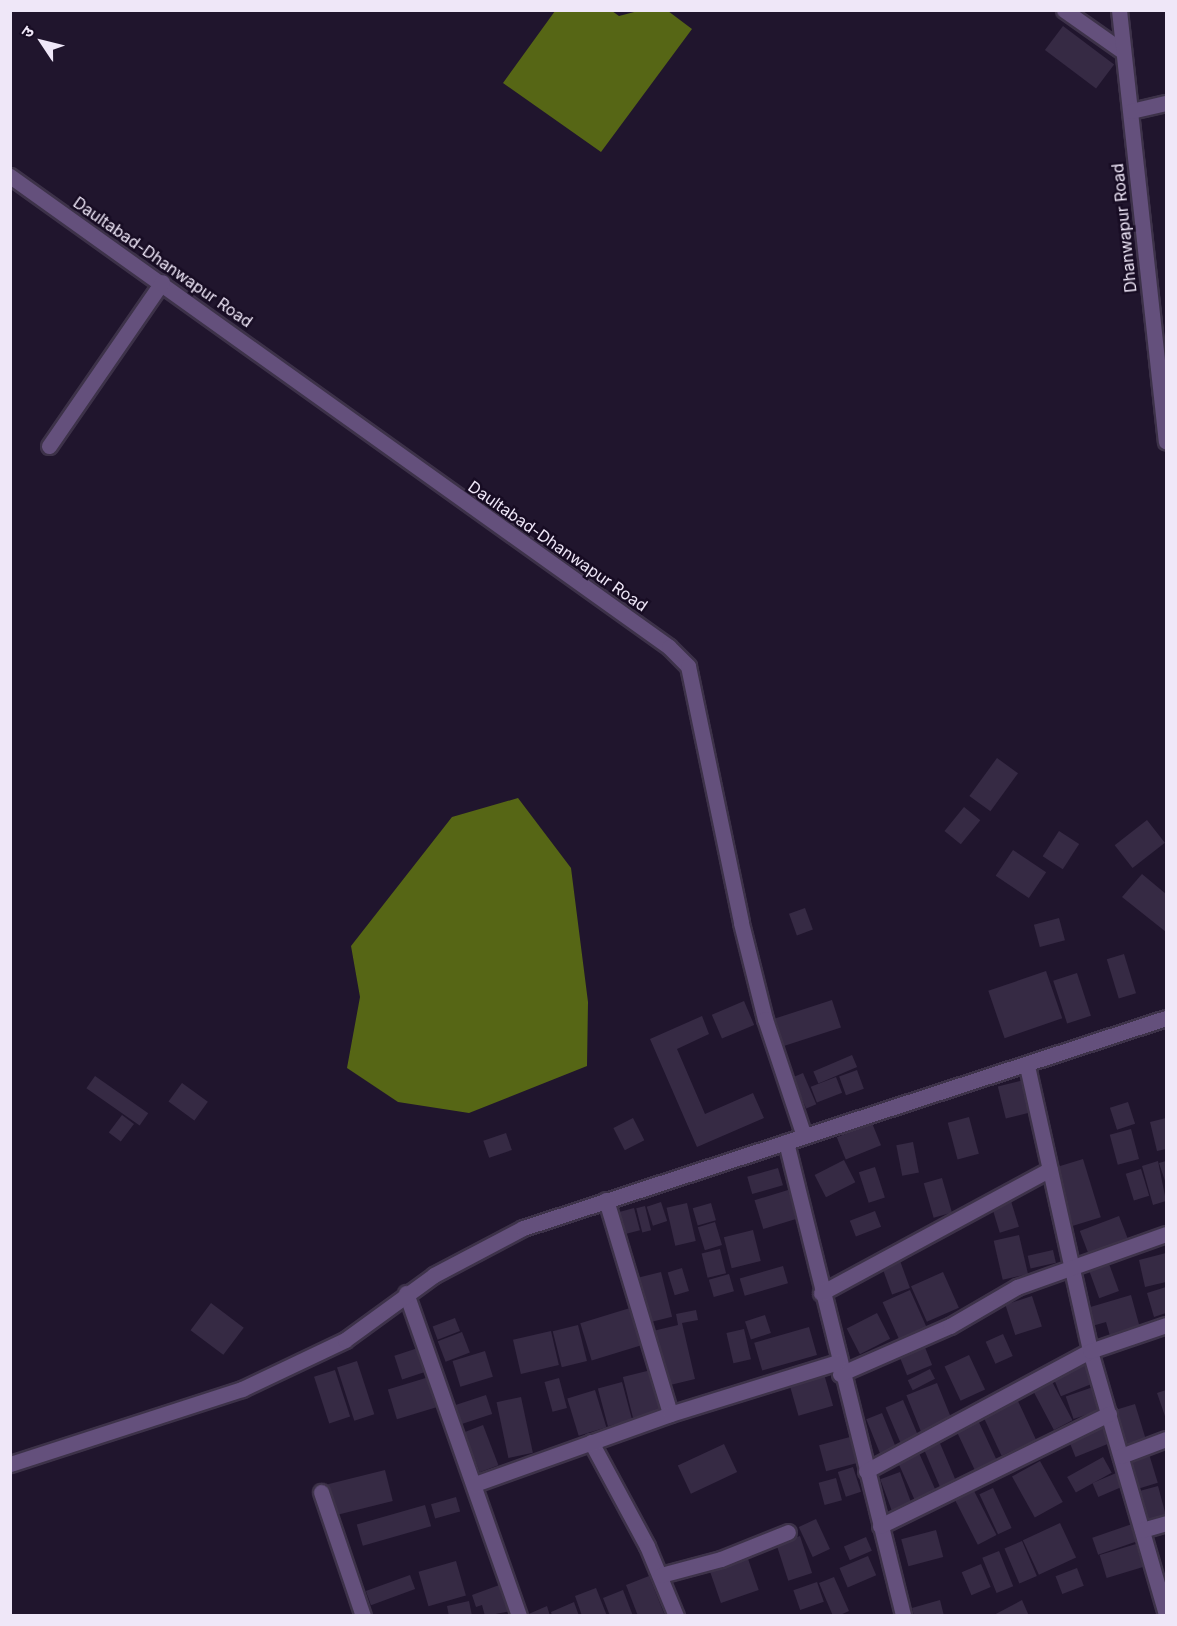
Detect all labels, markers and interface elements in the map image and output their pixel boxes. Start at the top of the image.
north arrow [12,12,72,72]
text: उ [16,22,38,41]
street label: Dhanwapur Road [1108,162,1140,294]
street label: Daultabad-Dhanwapur Road [70,193,256,331]
street label: Daultabad-Dhanwapur Road [465,477,651,615]

